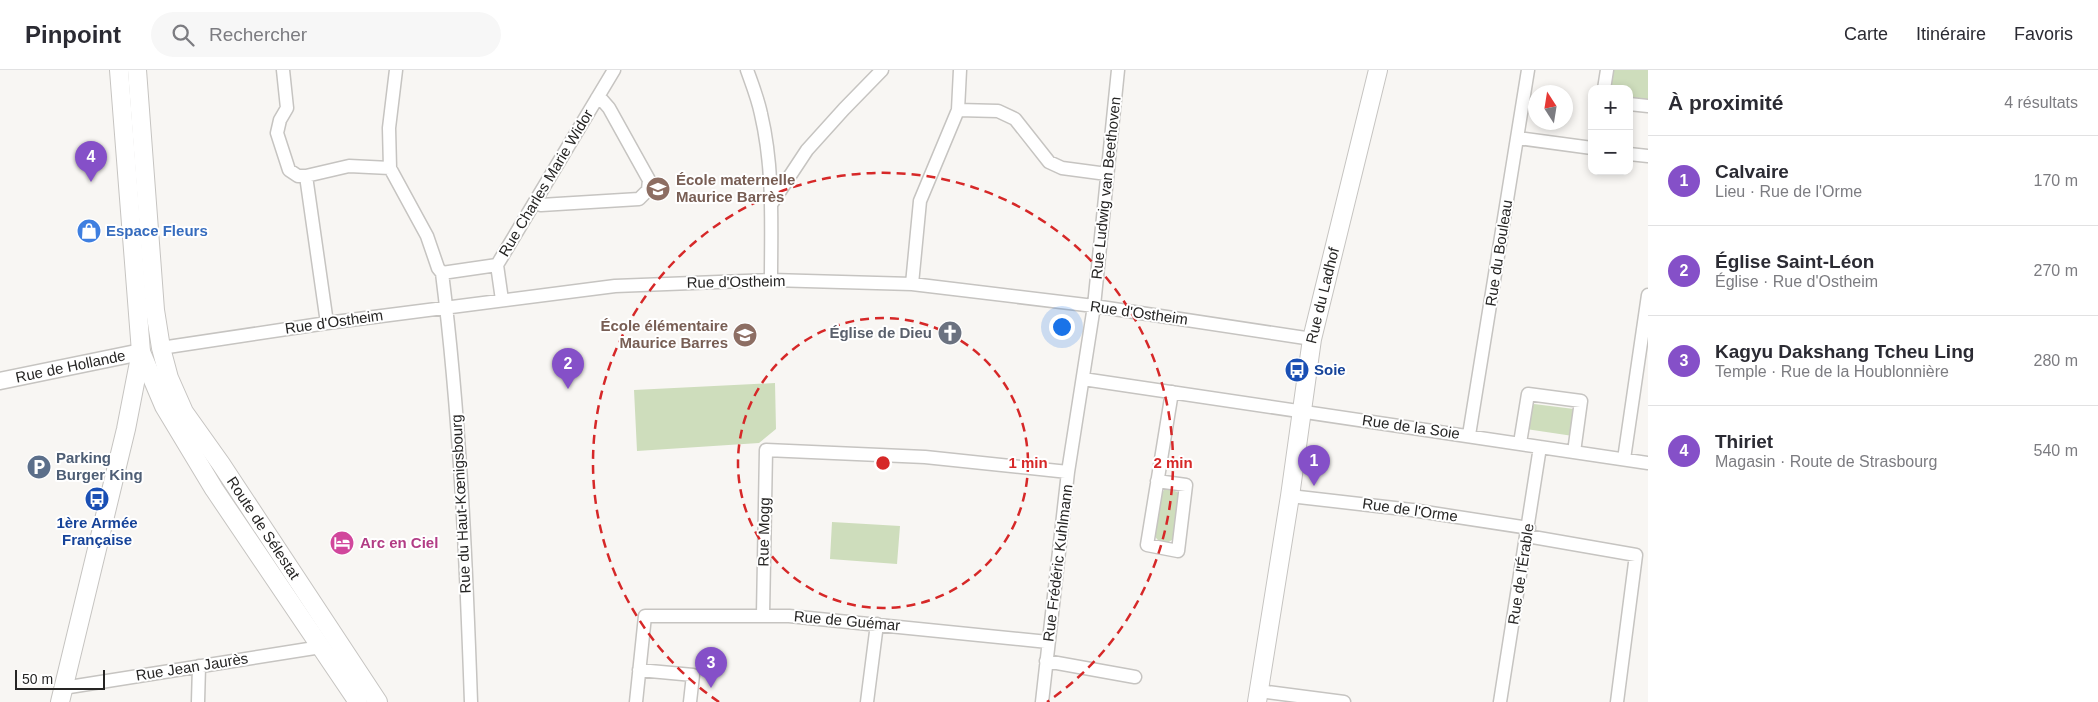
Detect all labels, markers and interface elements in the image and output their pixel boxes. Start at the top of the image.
search box [151,12,501,57]
text: Pinpoint [25,21,121,48]
icon: search [169,21,197,49]
text: Rechercher [209,24,307,45]
text: Carte [1844,24,1888,44]
text: Itinéraire [1916,24,1986,44]
text: Favoris [2014,24,2073,44]
north arrow [1528,85,1573,130]
map controls [1588,85,1633,175]
button: + [1588,85,1633,130]
text: À proximité [1668,91,1784,114]
text: 4 résultats [2004,94,2078,111]
street label: Rue Ludwig van Beethoven [1087,96,1124,280]
street label: Rue Charles Marie Widor [495,106,596,259]
button: − [1588,130,1633,175]
pin: 4 [75,141,107,182]
text: Calvaire [1715,161,1789,182]
place label: École maternelle Maurice Barrès [676,171,795,205]
text: 1 [1680,172,1688,189]
text: 170 m [2034,172,2078,189]
school or university icon: École maternelle Maurice Barrès [645,176,671,202]
text: Lieu · Rue de l'Orme [1715,183,1862,200]
street label: Rue du Bouleau [1482,198,1515,307]
shop icon: Espace Fleurs [76,218,102,244]
place label: Espace Fleurs [106,222,208,239]
street label: Rue du Ladhof [1302,245,1342,345]
text: Église Saint-Léon [1715,251,1874,272]
text: 2 [1680,262,1688,279]
text: 270 m [2034,262,2078,279]
street label: Rue d'Ostheim [686,272,786,291]
text: Église · Rue d'Ostheim [1715,273,1878,290]
street label: Rue d'Ostheim [1089,297,1189,328]
street label: Rue d'Ostheim [284,306,384,337]
your location [1049,314,1075,340]
place label: École élémentaire Maurice Barres [600,317,728,351]
church icon: Église de Dieu [937,320,963,346]
school or university icon: École élémentaire Maurice Barres [732,322,758,348]
place label: Église de Dieu [829,324,932,341]
text: Kagyu Dakshang Tcheu Ling [1715,341,1974,362]
street label: Rue de Hollande [14,346,127,386]
pin: 2 [552,348,584,389]
text: 3 [1680,352,1688,369]
text: 280 m [2034,352,2078,369]
bus stop icon: Soie [1284,357,1310,383]
place label: Soie [1314,361,1346,378]
text: Temple · Rue de la Houblonnière [1715,363,1949,380]
street label: Rue de la Soie [1361,411,1461,442]
street label: Rue du Haut-Kœnigsbourg [447,414,474,594]
text: Thiriet [1715,431,1773,452]
text: 4 [1680,442,1688,459]
text: 540 m [2034,442,2078,459]
pin: 1 [1298,445,1330,486]
place label: Parking Burger King [56,449,143,483]
text: Magasin · Route de Strasbourg [1715,453,1937,470]
parking icon: Parking Burger King [26,454,52,480]
centre of rings [874,454,892,472]
text: 1 min [1008,454,1048,471]
text: 2 min [1153,454,1193,471]
street label: Route de Sélestat [224,473,304,583]
street label: Rue Frédéric Kuhlmann [1039,483,1076,643]
bus stop icon: 1ère Armée Française [84,486,110,512]
street label: Rue de l'Orme [1361,494,1459,525]
street label: Rue Mogg [754,497,773,567]
place label: 1ère Armée Française [56,514,138,548]
street label: Rue de l'Érable [1504,522,1537,626]
hotel icon: Arc en Ciel [329,530,355,556]
place label: Arc en Ciel [360,534,438,551]
street label: Rue de Guémar [793,607,901,634]
pin: 3 [695,647,727,688]
street label: Rue Jean Jaurès [135,649,249,684]
scale bar [15,667,105,690]
text: 50 m [22,671,53,687]

